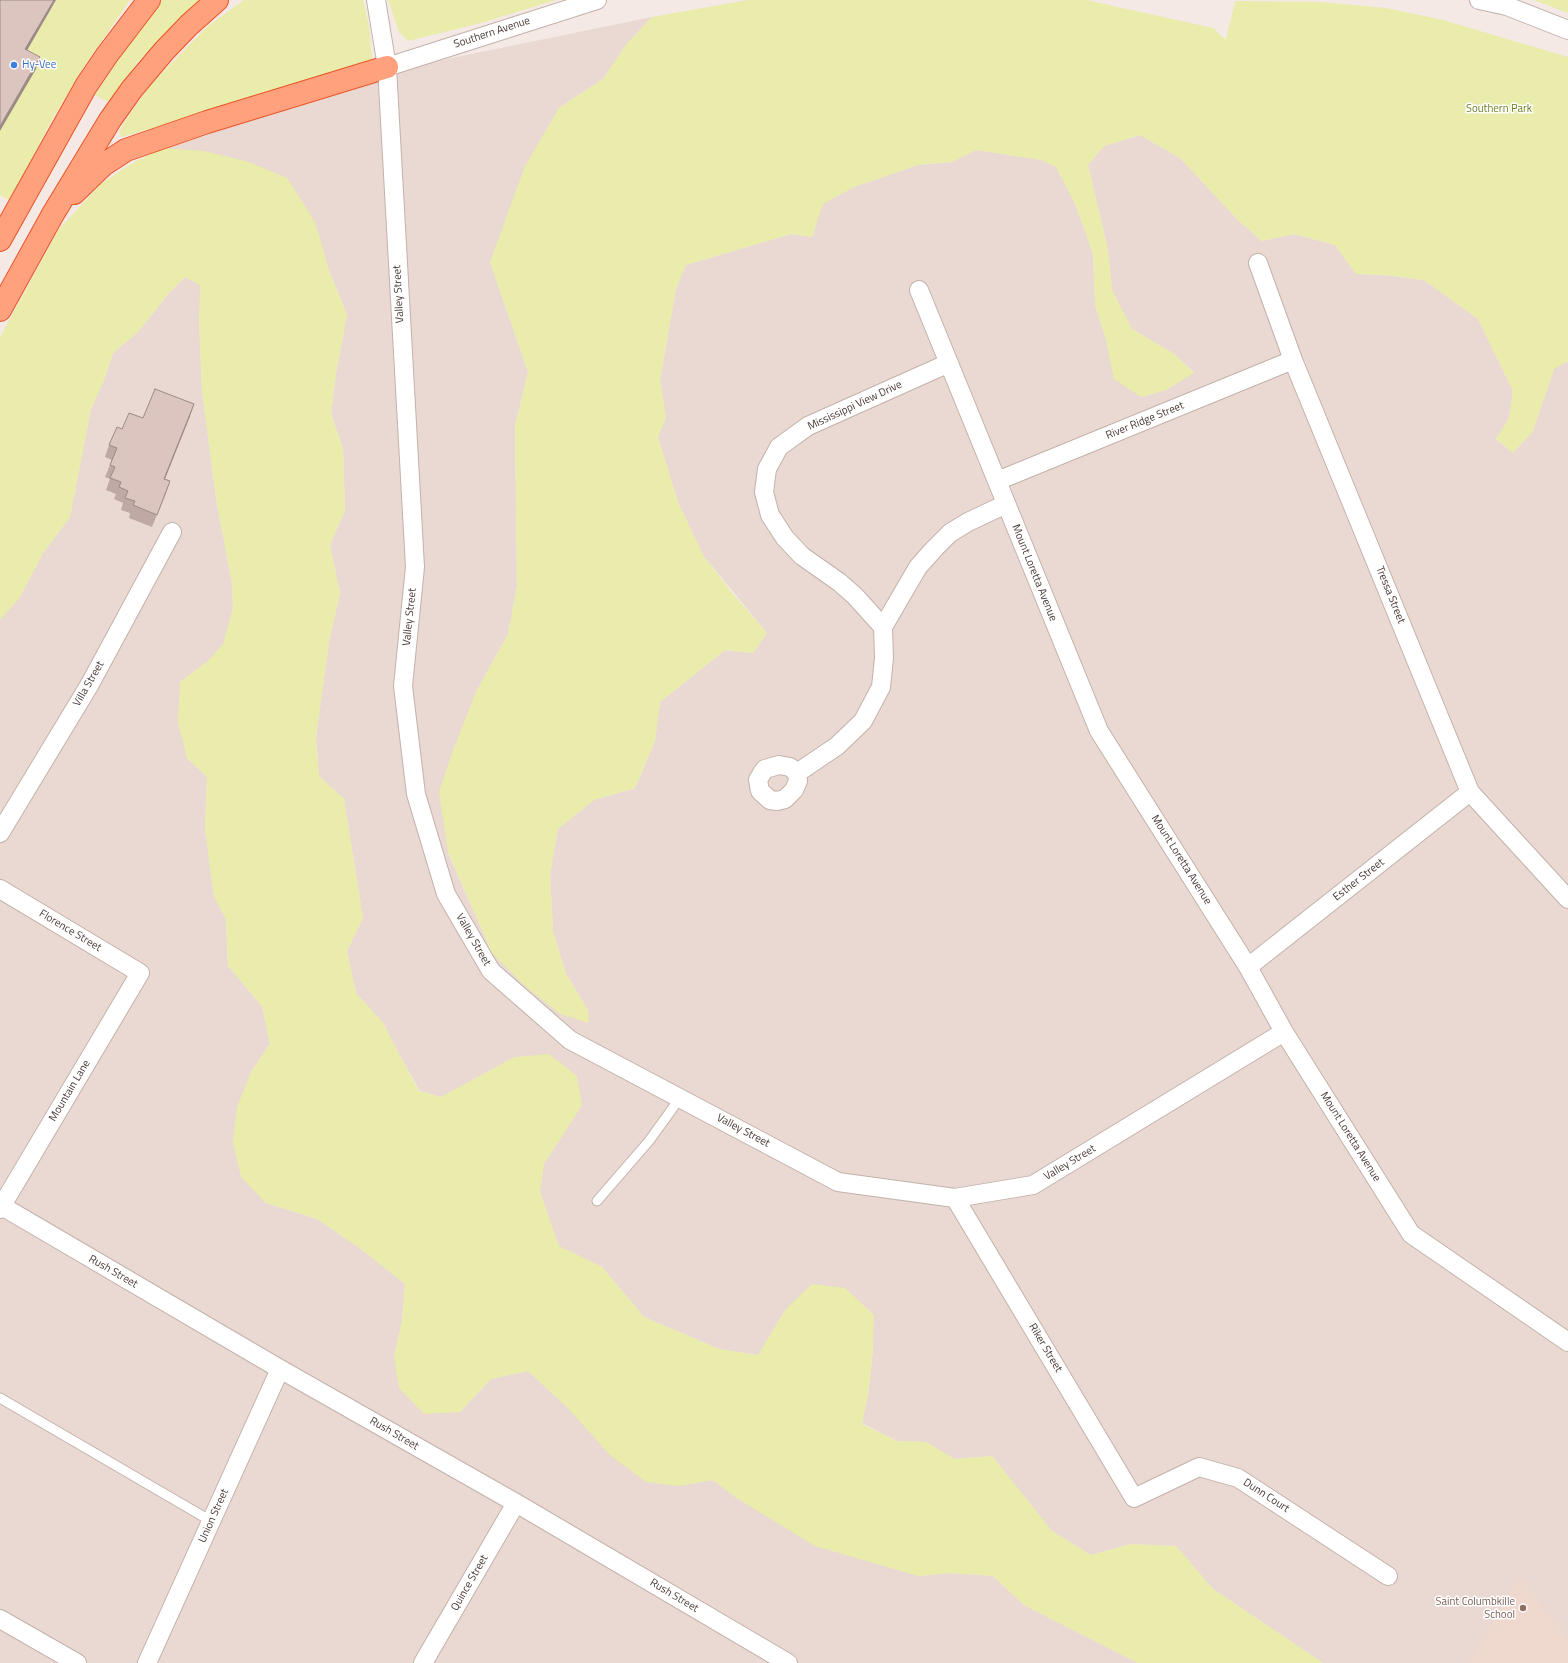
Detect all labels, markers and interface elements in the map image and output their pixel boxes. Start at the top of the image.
street label: Southern Avenue [452,14,532,52]
place label: Hy-Vee [22,58,56,72]
marker: Hy-Vee [9,60,19,70]
park label: Southern Park [1466,102,1532,116]
street label: Valley Street [391,265,407,323]
street label: Mississippi View Drive [806,378,904,434]
street label: River Ridge Street [1104,399,1186,443]
street label: Mount Loretta Avenue [1009,523,1059,623]
street label: Tressa Street [1373,564,1407,626]
street label: Valley Street [400,587,420,647]
street label: Villa Street [71,659,107,709]
street label: Mount Loretta Avenue [1148,813,1214,907]
street label: Esther Street [1331,856,1387,904]
street label: Florence Street [36,907,104,955]
street label: Valley Street [453,911,493,969]
street label: Mountain Lane [47,1058,93,1124]
street label: Mount Loretta Avenue [1317,1090,1383,1184]
street label: Valley Street [714,1112,772,1150]
street label: Valley Street [1042,1142,1098,1184]
street label: Rush Street [86,1253,140,1291]
street label: Riker Street [1025,1321,1065,1375]
street label: Rush Street [367,1415,421,1453]
street label: Dunn Court [1240,1476,1292,1516]
street label: Union Street [196,1487,232,1545]
street label: Quince Street [449,1553,491,1613]
street label: Rush Street [647,1576,701,1616]
place label: Saint Columbkille School [1436,1595,1515,1621]
marker: Saint Columbkille School [1518,1603,1528,1613]

